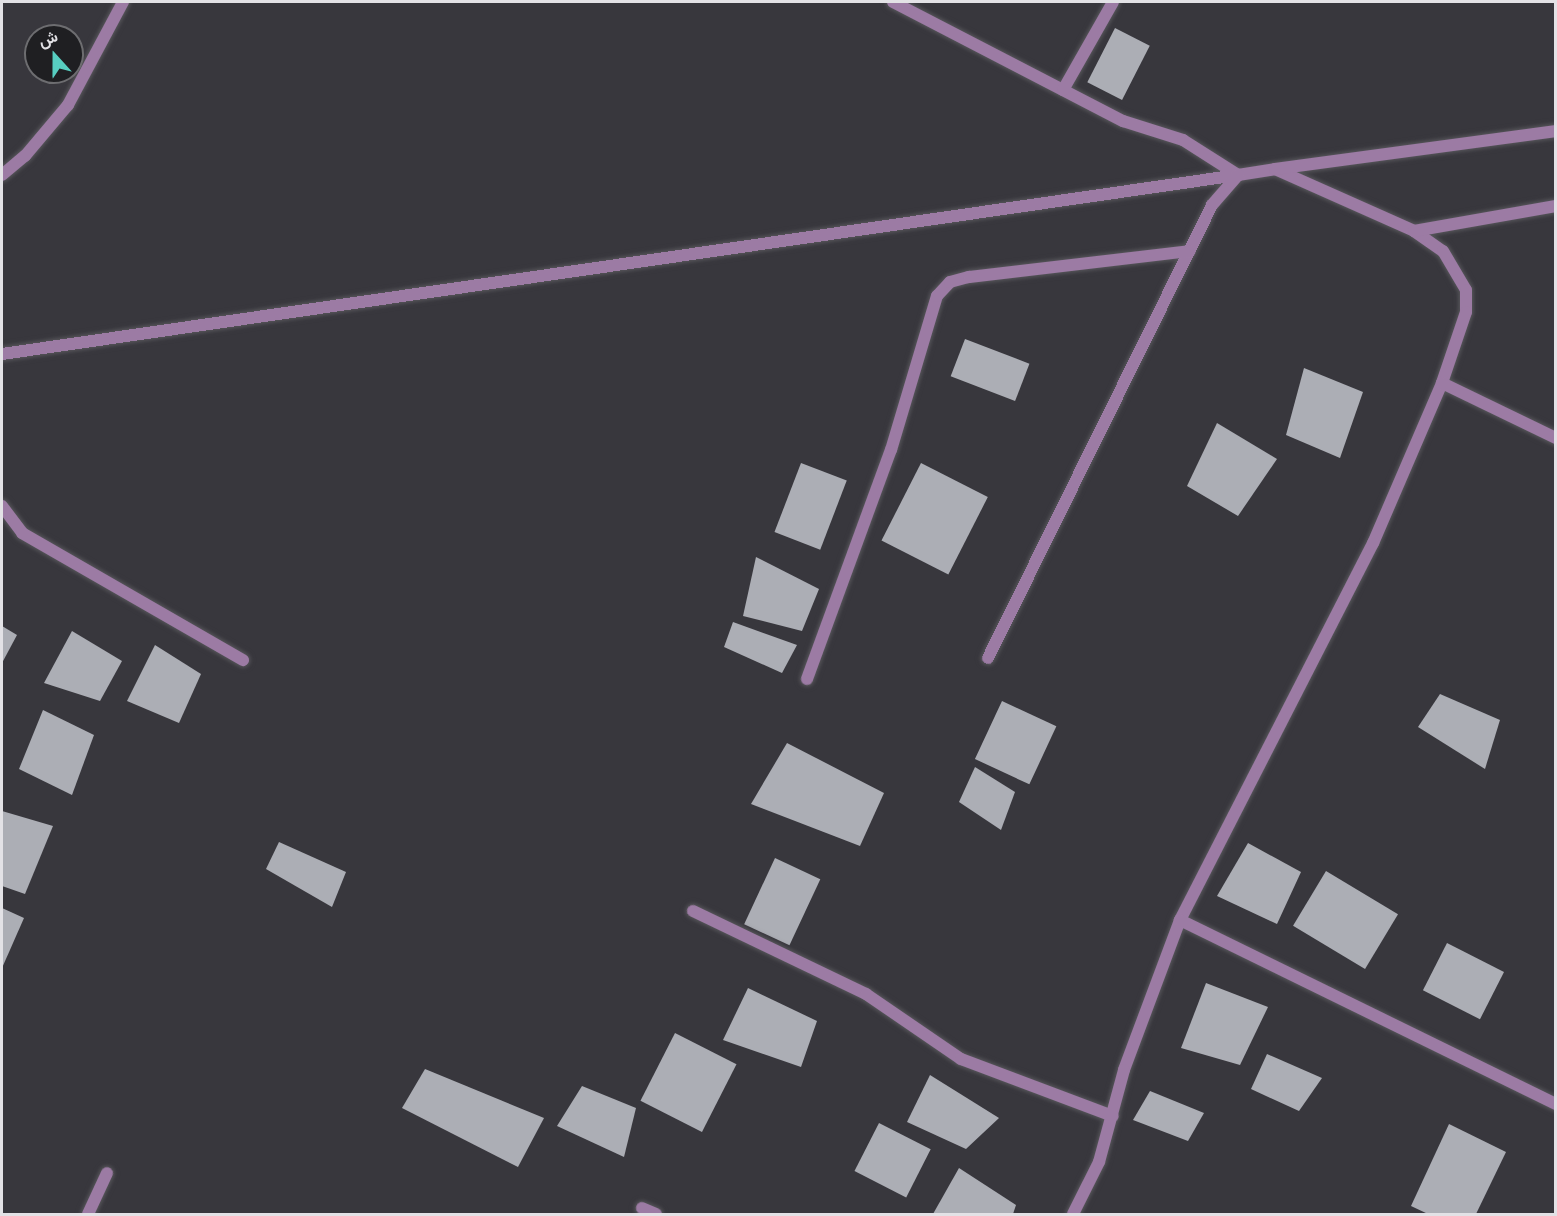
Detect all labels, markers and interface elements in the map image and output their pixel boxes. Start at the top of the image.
north arrow [24,24,84,84]
text: ش [36,28,60,50]

